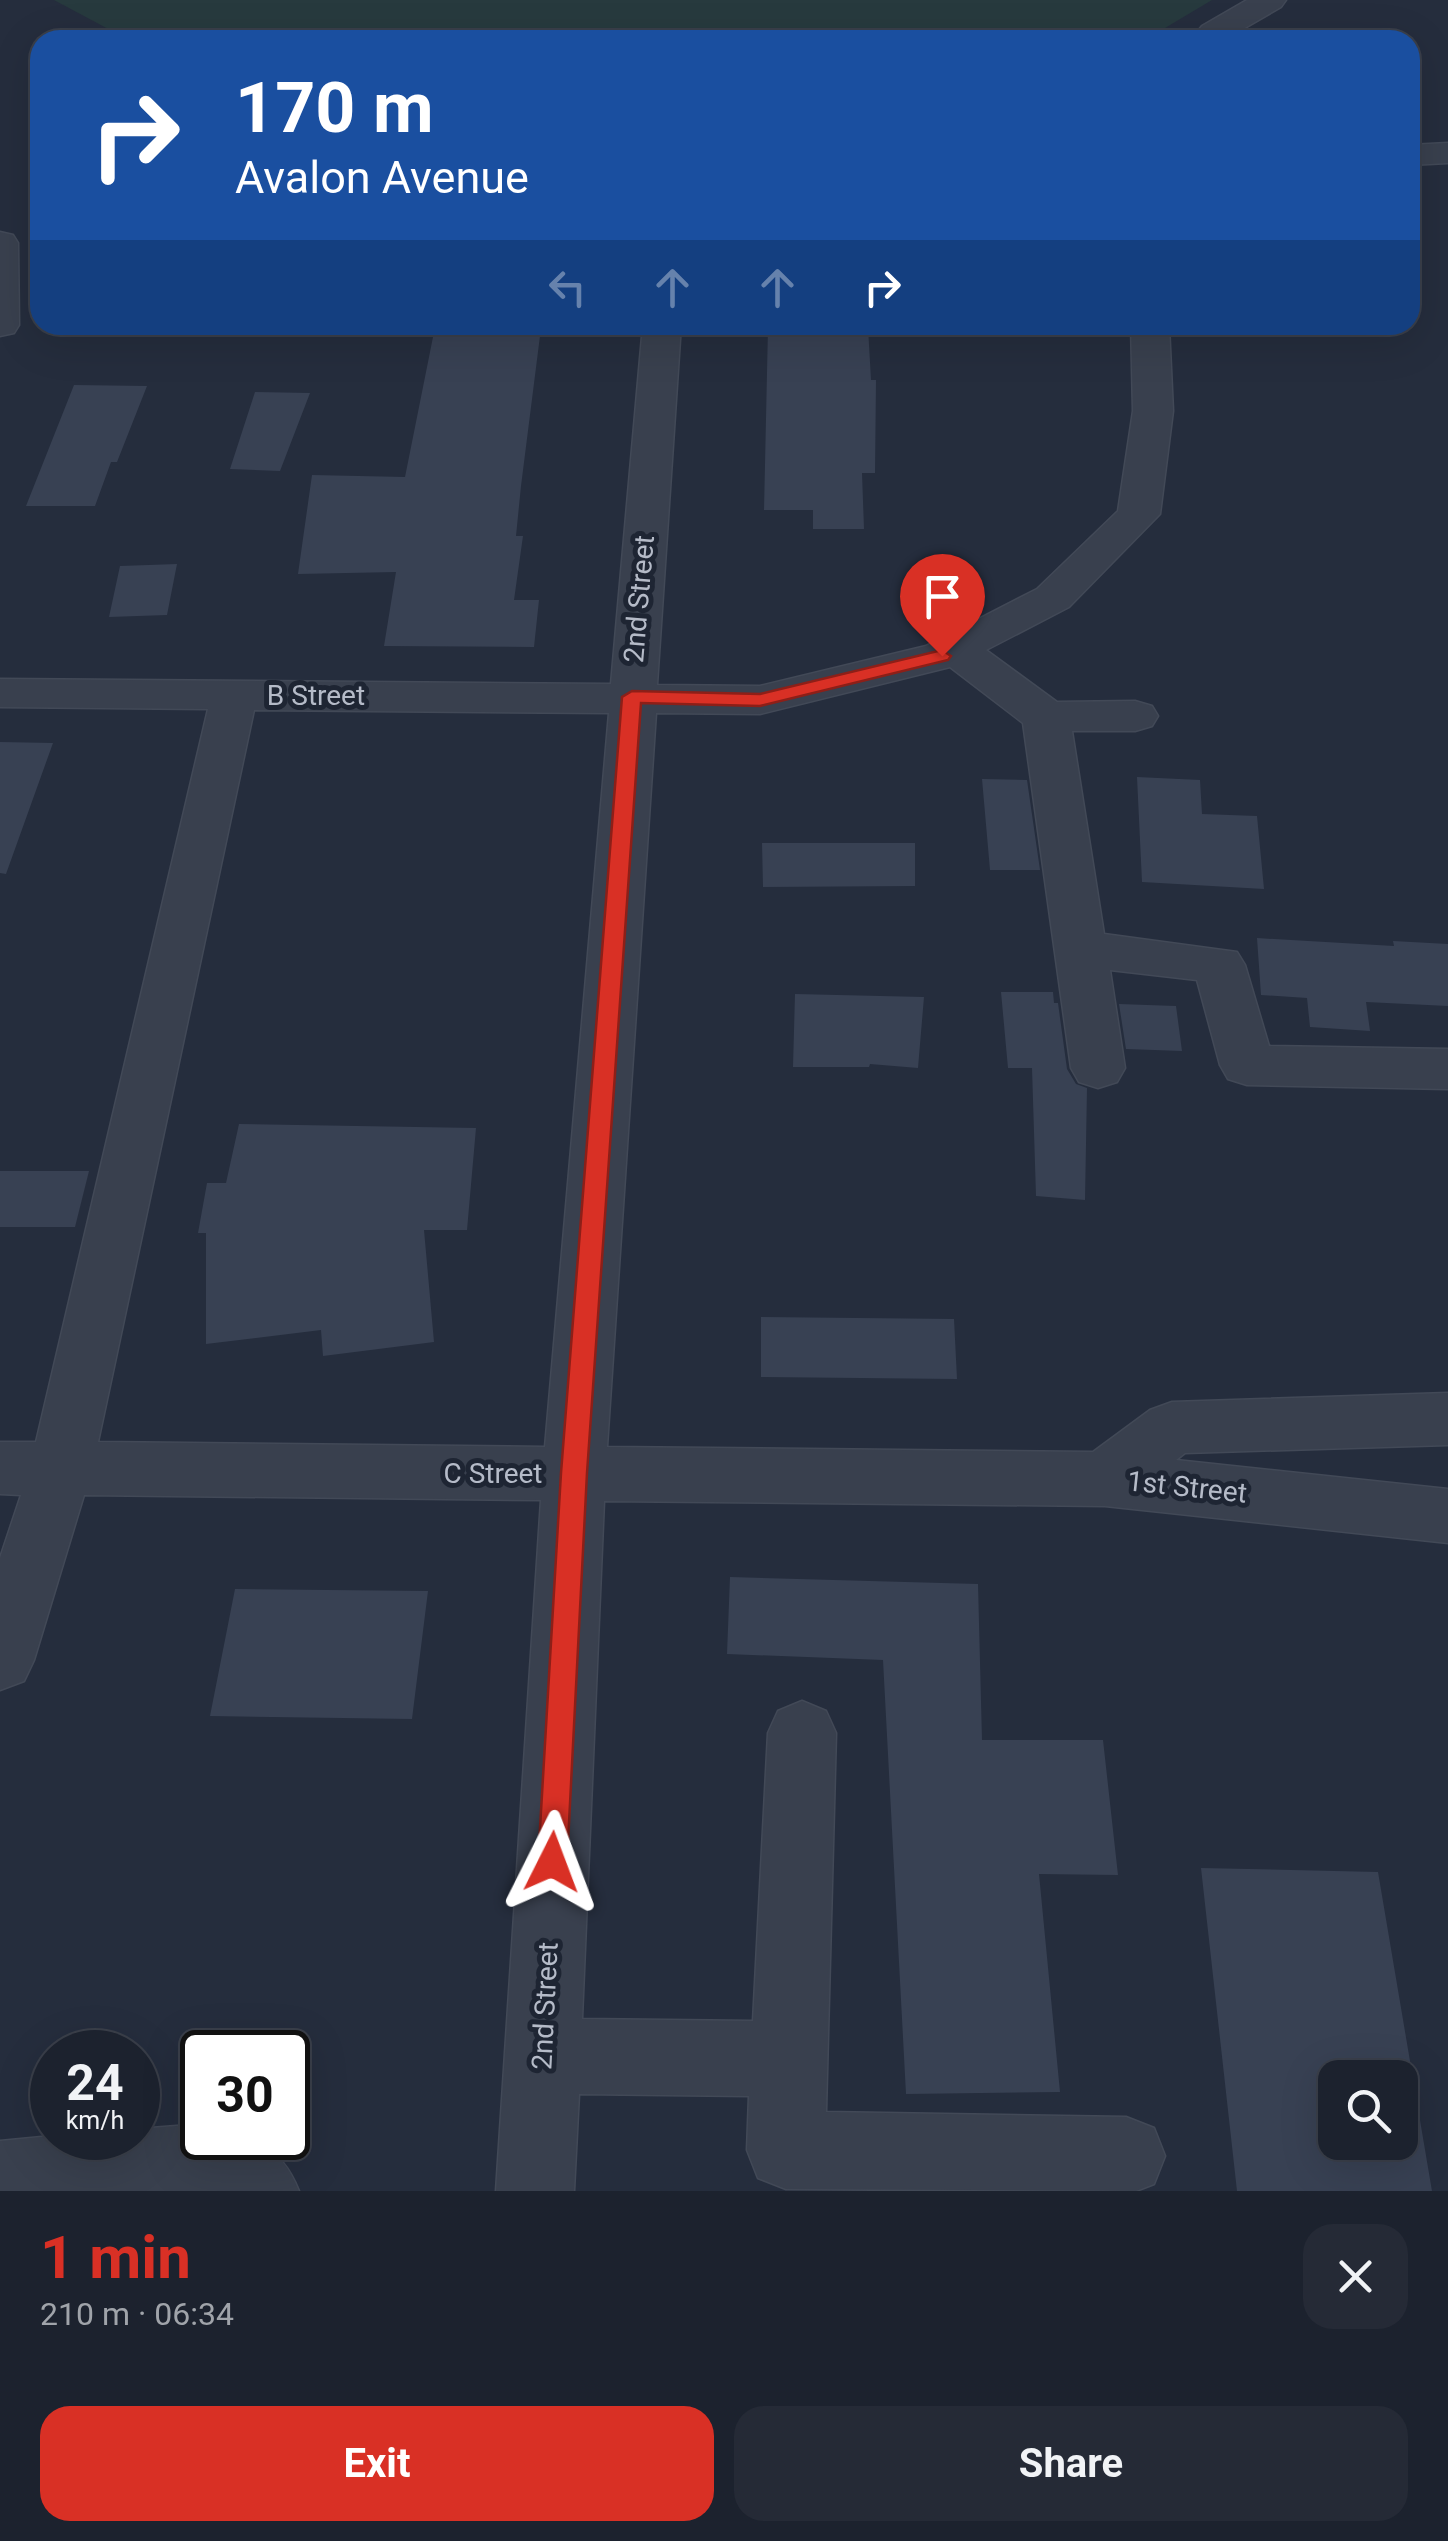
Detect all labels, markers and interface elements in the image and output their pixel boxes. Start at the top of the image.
text: 170 m [235,67,434,149]
icon: right [70,70,200,200]
text: Avalon Avenue [235,151,529,204]
icon: left [540,260,595,315]
icon: ahead [645,260,700,315]
icon: ahead [750,260,805,315]
icon: right [855,260,910,315]
street label: 2nd Street [617,534,661,664]
pin [900,554,985,657]
icon: arrive [915,569,970,624]
street label: B Street [267,679,365,712]
street label: C Street [443,1457,543,1490]
street label: 1st Street [1126,1464,1248,1510]
position arrow [500,1810,604,1914]
street label: 2nd Street [525,1941,565,2071]
speed limit sign: 30 [180,2030,310,2160]
text: 24 [66,2054,124,2112]
map controls [1318,2060,1418,2160]
button: search [1318,2060,1418,2160]
text: km/h [66,2106,124,2135]
text: 1 min [40,2222,191,2293]
button: close [1303,2224,1408,2329]
text: 210 m · 06:34 [40,2295,234,2333]
button: Exit [40,2406,714,2521]
button: Share [734,2406,1408,2521]

